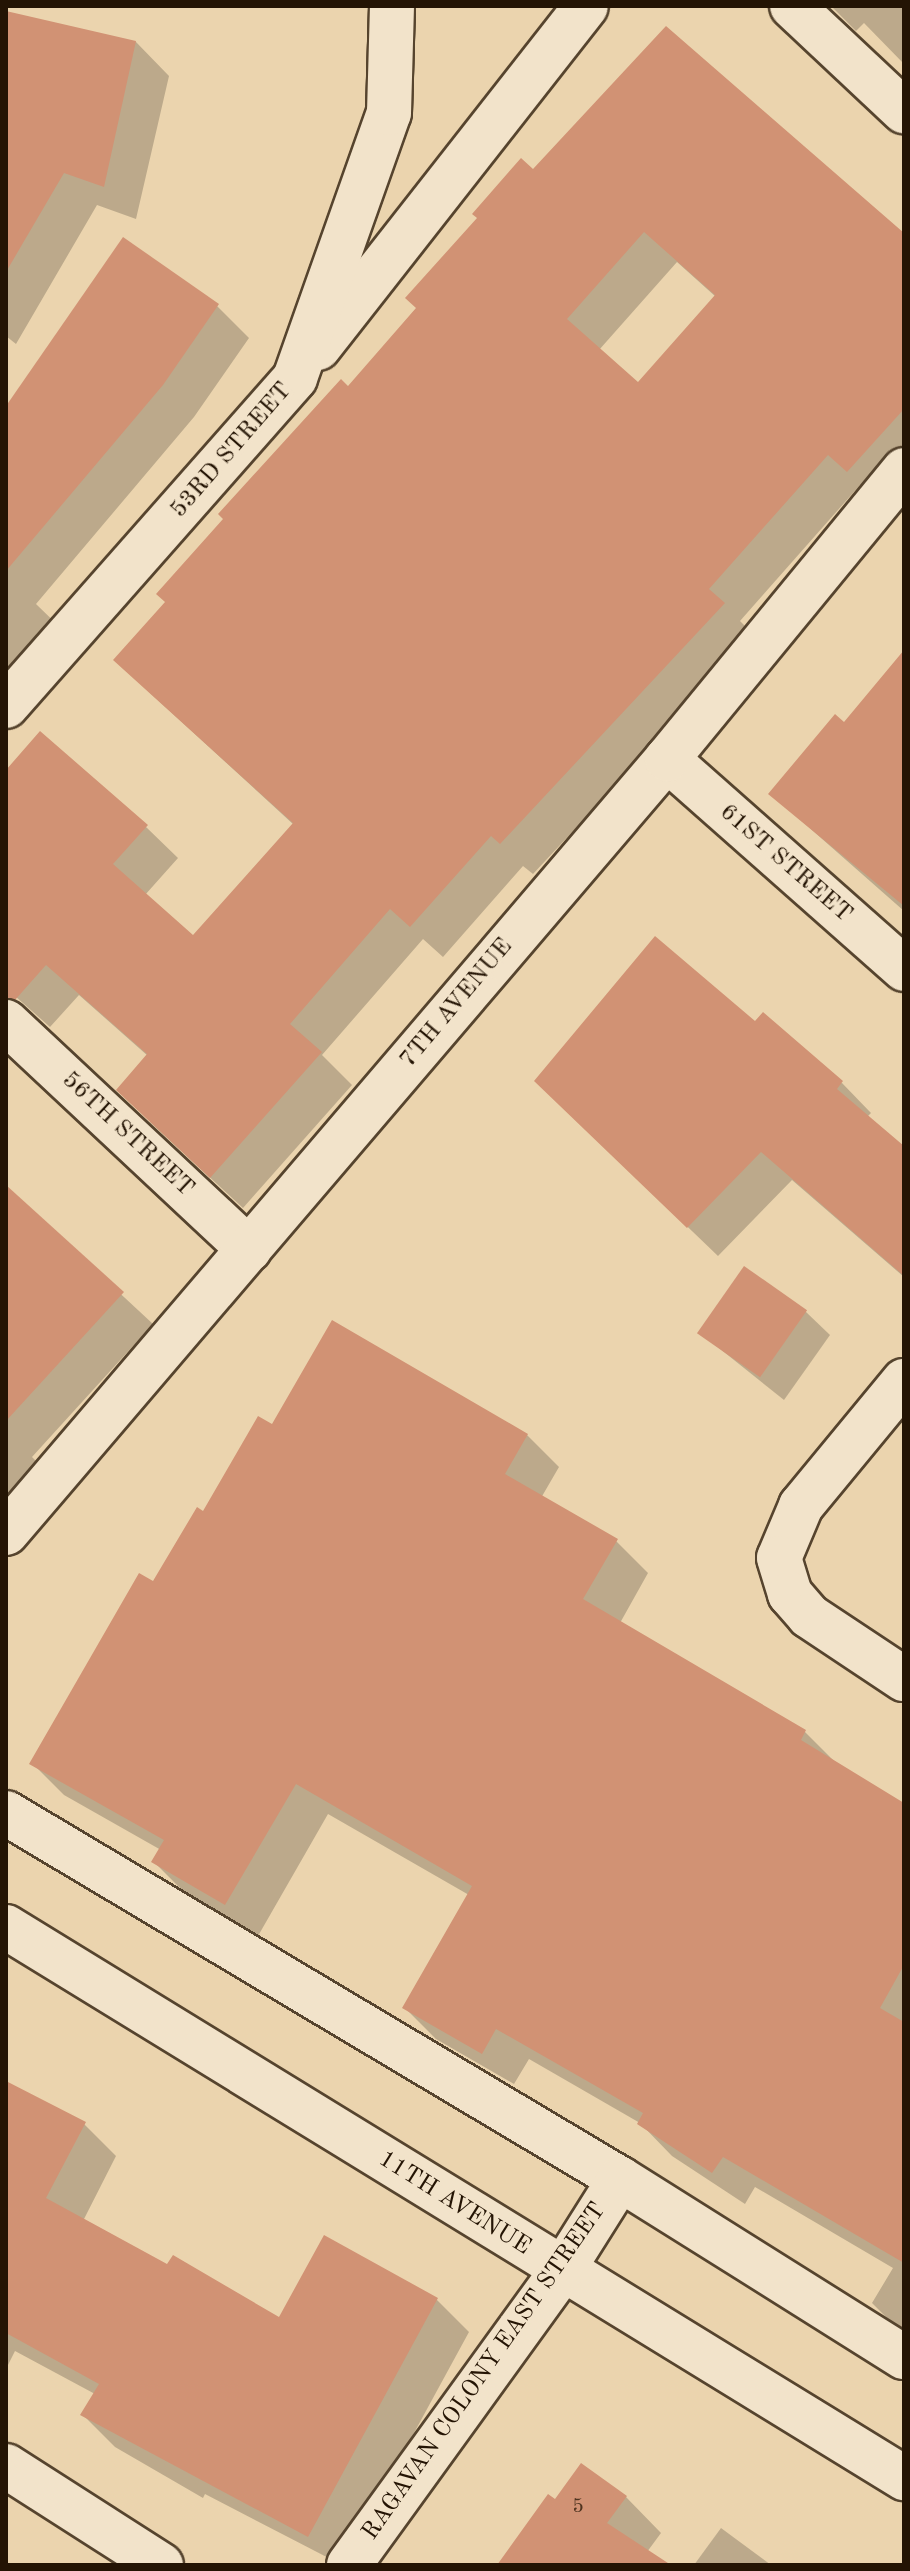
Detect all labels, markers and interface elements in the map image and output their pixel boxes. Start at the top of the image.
street label: 53RD STREET [165,377,299,525]
street label: 61ST STREET [713,799,857,929]
street label: 7TH AVENUE [395,933,519,1075]
street label: 56TH STREET [55,1066,199,1204]
street label: 11TH AVENUE [373,2146,535,2262]
street label: RAGAVAN COLONY EAST STREET [357,2198,613,2546]
house number: 5 [572,2495,584,2519]

